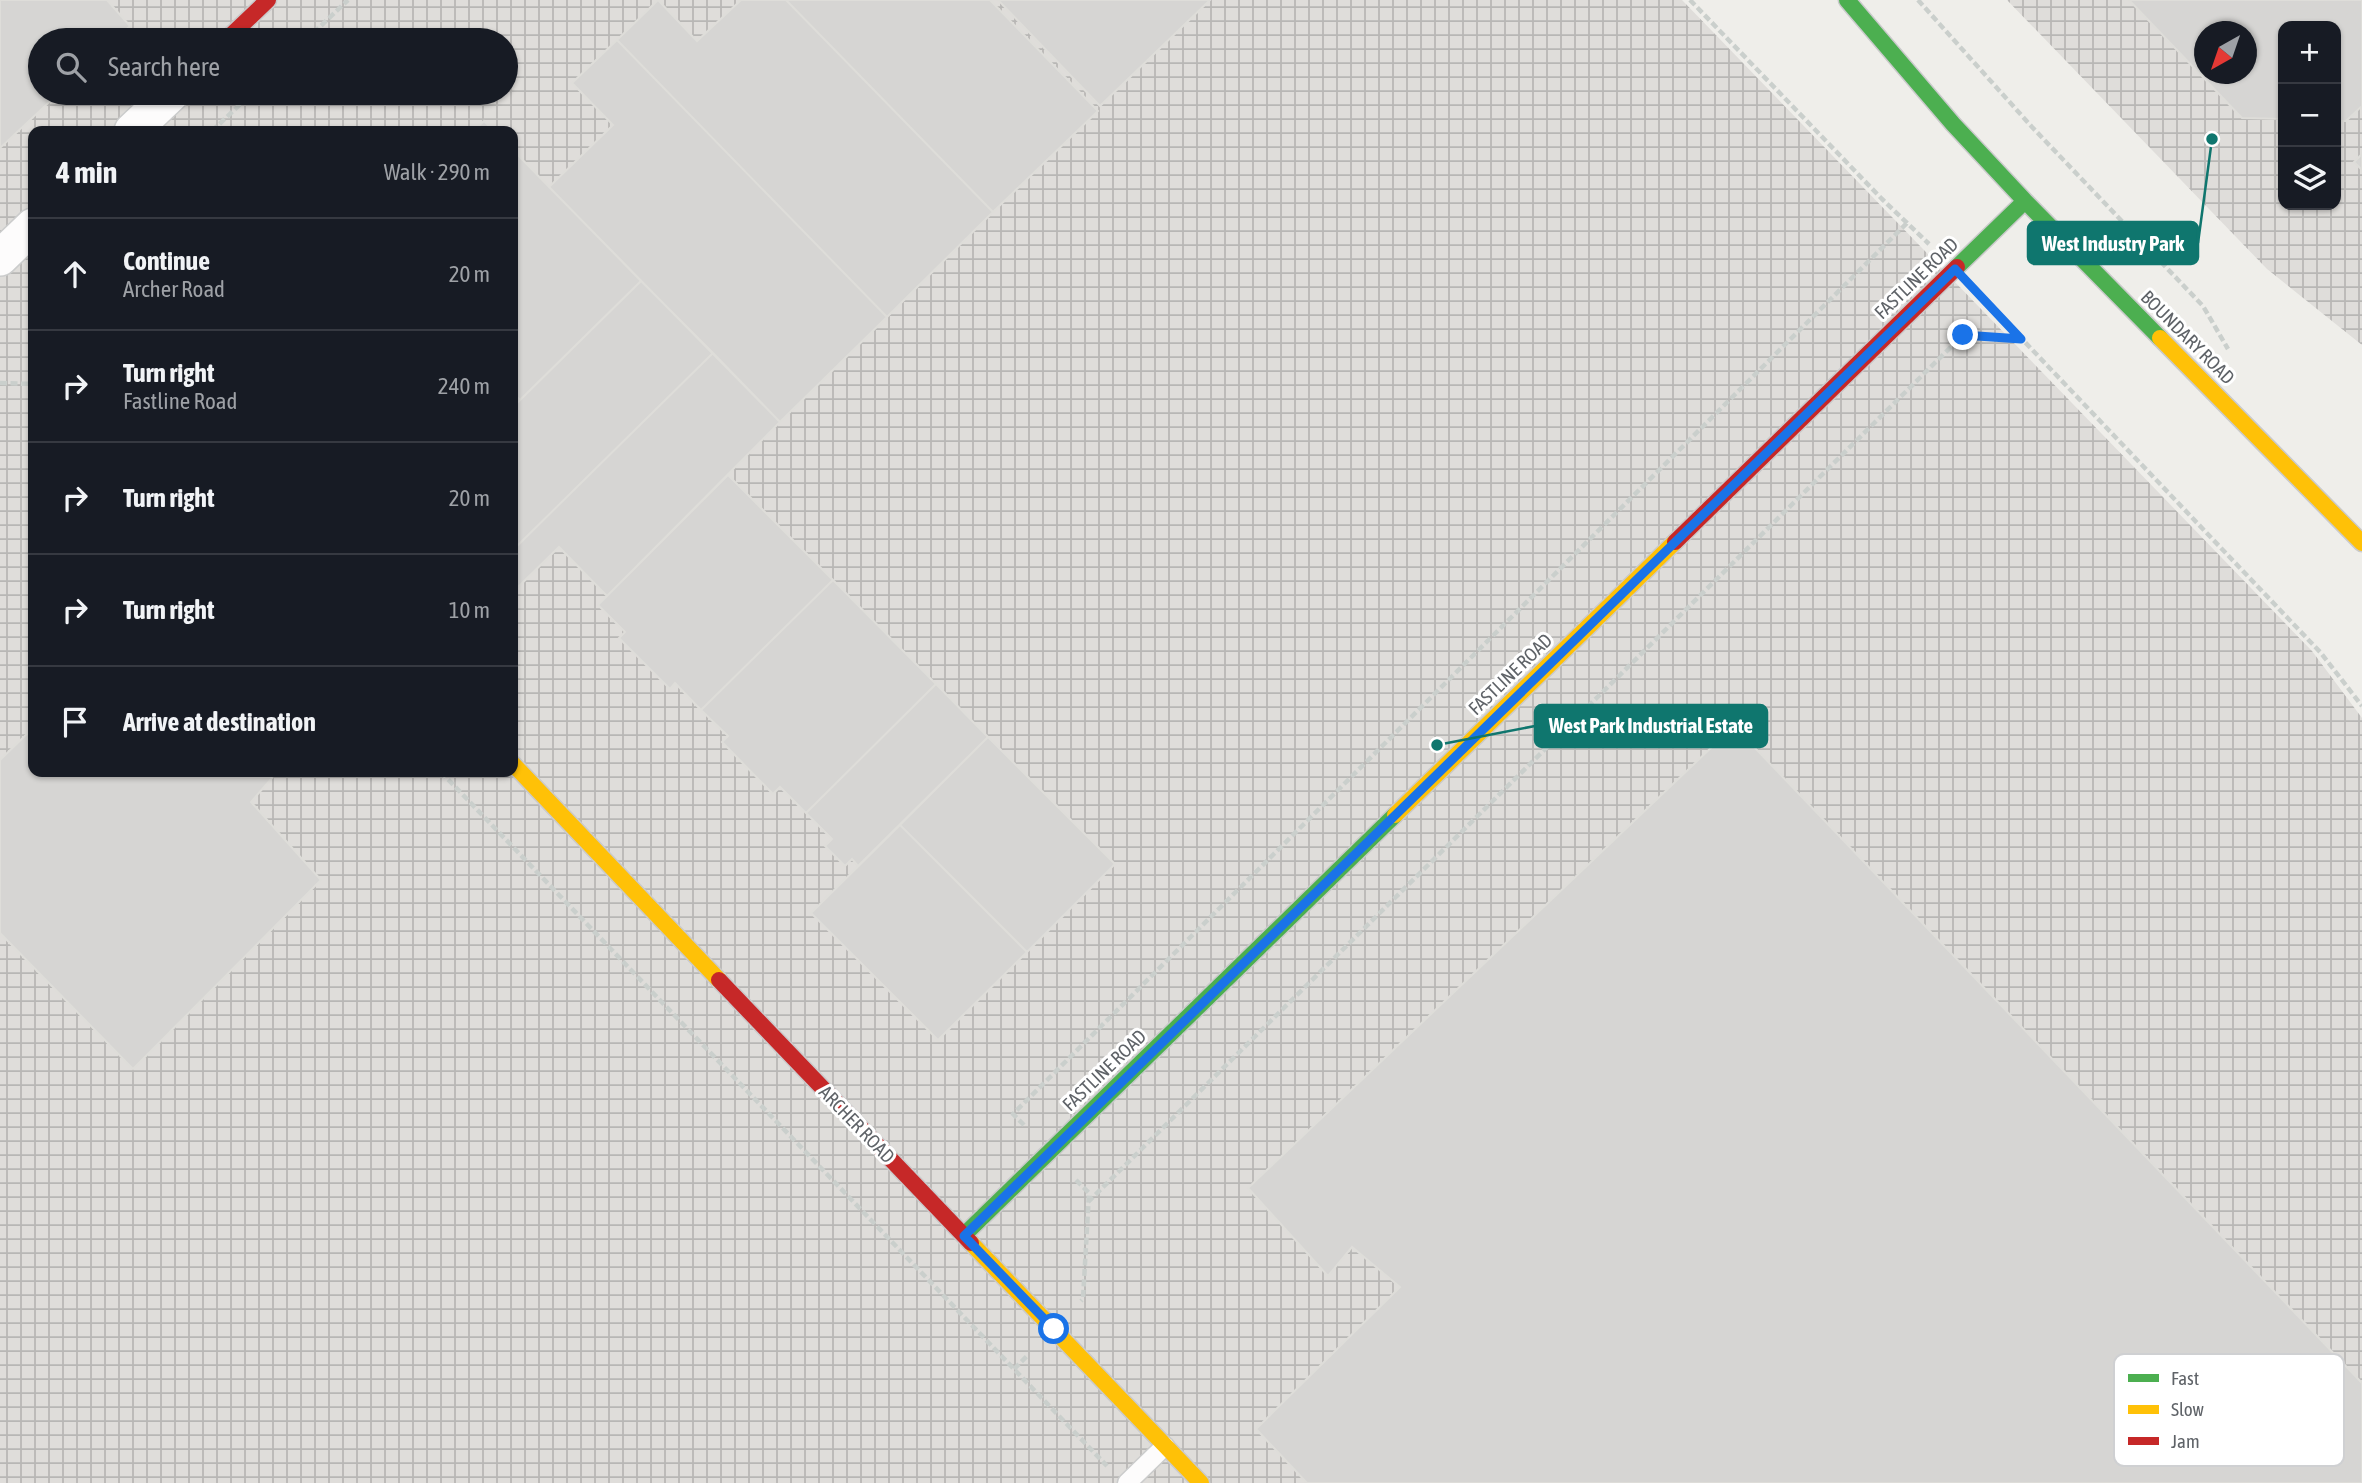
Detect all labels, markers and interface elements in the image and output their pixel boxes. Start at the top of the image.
north arrow [2194,21,2257,84]
map controls [2278,21,2341,210]
button: + [2278,21,2341,84]
search box [28,28,518,105]
icon: search [52,48,90,86]
text: Search here [108,52,220,82]
button: − [2278,84,2341,147]
button: layers [2278,147,2341,210]
text: 4 min [56,155,117,189]
text: Walk · 290 m [384,159,490,185]
callout: West Industry Park [2028,222,2198,264]
text: West Industry Park [2041,231,2185,255]
street label: FASTLINE ROAD [1870,233,1962,323]
text: Continue [123,246,210,276]
icon: ahead [56,255,94,293]
text: 20 m [449,261,490,287]
text: Archer Road [123,276,225,302]
street label: BOUNDARY ROAD [2137,286,2239,388]
route end [1947,319,1978,350]
text: Turn right [123,358,214,388]
icon: right [56,367,94,405]
text: 240 m [438,373,490,399]
text: Fastline Road [123,388,237,414]
icon: right [56,479,94,517]
text: Turn right [123,483,214,513]
text: 20 m [449,485,490,511]
icon: right [56,591,94,629]
text: Turn right [123,595,214,625]
text: 10 m [449,597,490,623]
street label: FASTLINE ROAD [1464,629,1556,719]
icon: arrive [56,703,94,741]
callout: West Park Industrial Estate [1535,705,1767,747]
text: Arrive at destination [123,707,316,737]
text: West Park Industrial Estate [1548,713,1753,737]
street label: FASTLINE ROAD [1058,1025,1150,1115]
street label: ARCHER ROAD [815,1081,899,1167]
route start [1038,1313,1069,1344]
legend [2114,1354,2344,1466]
text: Fast [2171,1367,2199,1389]
text: Slow [2171,1398,2205,1420]
text: Jam [2171,1430,2200,1452]

